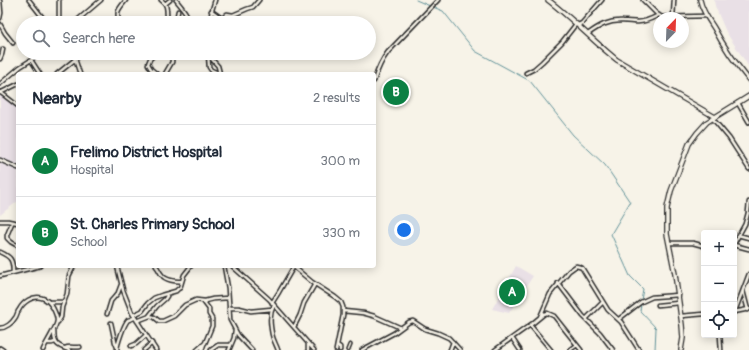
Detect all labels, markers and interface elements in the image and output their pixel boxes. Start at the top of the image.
north arrow [653,12,689,48]
search box [16,16,376,60]
icon: search [30,27,52,49]
text: Search here [62,29,135,48]
pin: B [383,77,409,107]
text: Nearby [32,88,81,109]
text: 2 results [313,90,360,106]
text: Frelimo District Hospital [70,143,222,162]
text: A [41,153,49,169]
text: 300 m [321,153,360,169]
text: Hospital [70,162,114,178]
text: St. Charles Primary School [70,215,235,234]
your location [394,220,414,240]
text: B [41,225,49,241]
text: 330 m [322,225,360,241]
map controls [701,230,737,338]
button: + [701,230,737,266]
text: School [70,234,107,250]
button: − [701,266,737,302]
pin: A [499,277,525,307]
button: locate [701,302,737,338]

